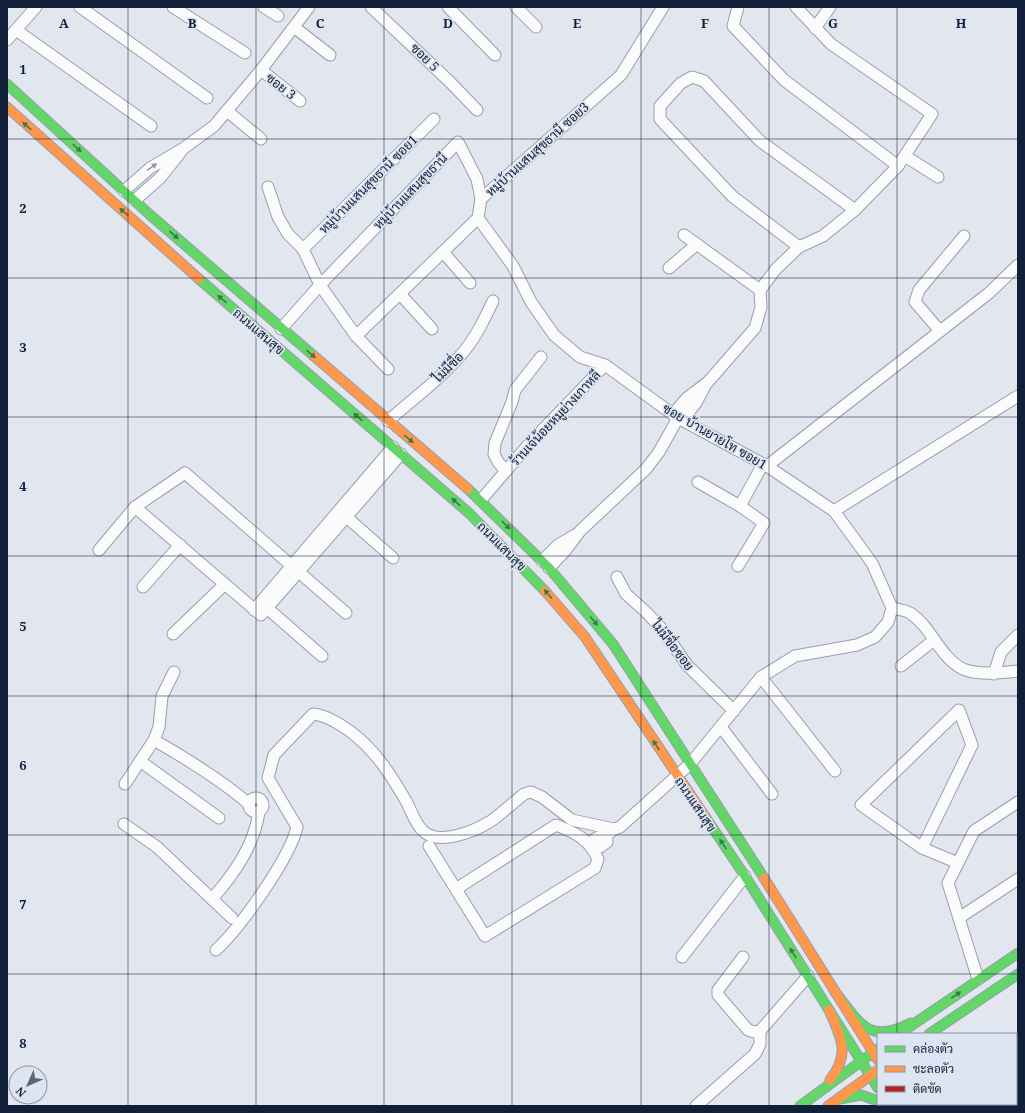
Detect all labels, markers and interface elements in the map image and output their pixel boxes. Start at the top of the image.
text: A [59,14,69,32]
text: B [188,14,197,32]
text: C [316,14,325,32]
text: D [443,14,453,32]
text: E [573,14,582,32]
text: F [701,14,709,32]
text: G [828,14,838,32]
text: H [956,14,967,32]
street label: ซอย 5 [407,39,443,75]
text: 1 [19,60,27,78]
street label: ซอย 3 [262,69,300,103]
street label: หมู่บ้านแสนสุขธานี ซอย3 [481,98,593,201]
one-way arrow [22,121,33,130]
street label: หมู่บ้านแสนสุขธานี ซอย1 [315,131,421,237]
one-way arrow [73,143,82,152]
street label: หมู่บ้านแสนสุขธานี [370,150,450,232]
one-way arrow [147,163,157,171]
text: 2 [19,199,27,217]
one-way arrow [119,208,129,217]
one-way arrow [169,231,179,240]
one-way arrow [216,294,227,303]
street label: ถนนแสนสุข [229,304,289,359]
text: 3 [19,338,27,356]
street label: ไม่มีชื่อ [426,346,467,387]
one-way arrow [306,349,316,359]
street label: ร้านเจ้น้อยหมูย่างเกาหลี [506,366,605,471]
street label: ซอย บ้านยายโท ซอย1 [659,399,771,473]
one-way arrow [352,412,363,421]
one-way arrow [404,435,415,444]
text: 4 [19,477,27,495]
one-way arrow [451,497,461,507]
street label: ถนนแสนสุข [473,517,531,575]
one-way arrow [501,521,511,530]
one-way arrow [543,589,552,599]
street label: ไม่มีชื่อซอย [647,613,701,674]
one-way arrow [589,616,598,627]
text: 5 [19,617,27,635]
one-way arrow [652,739,660,750]
text: 6 [19,756,27,774]
street label: ถนนแสนสุข [670,773,721,836]
one-way arrow [719,838,727,849]
text: 7 [19,895,27,913]
one-way arrow [790,947,797,959]
one-way arrow [951,991,961,999]
legend [877,1033,1017,1105]
text: 8 [19,1034,27,1052]
text: คล่องตัว [913,1040,953,1057]
text: ชะลอตัว [913,1060,954,1077]
north arrow [8,1065,48,1105]
text: ติดขัด [913,1080,942,1097]
text: N [12,1084,29,1101]

